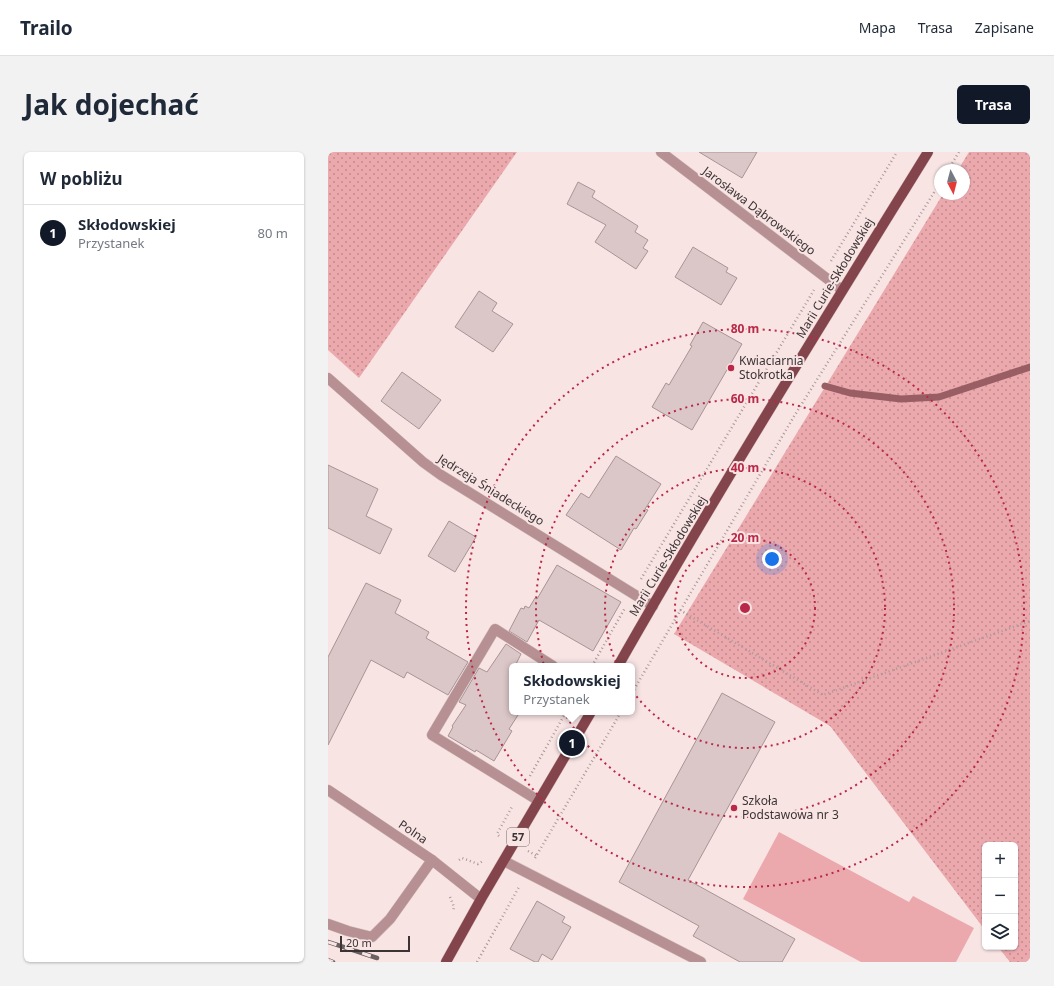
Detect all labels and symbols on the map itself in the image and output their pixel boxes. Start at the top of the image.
street label: Jarosława Dąbrowskiego [698,162,819,259]
north arrow [934,164,970,200]
street label: Marii Curie-Skłodowskiej [792,214,877,341]
text: 80 m [731,320,759,337]
place label: Kwiaciarnia Stokrotka [739,352,803,383]
marker: Kwiaciarnia Stokrotka [726,363,736,373]
text: 60 m [731,390,759,407]
street label: Jędrzeja Śniadeckiego [434,449,548,529]
text: 40 m [731,459,759,476]
street label: Marii Curie-Skłodowskiej [625,492,710,619]
text: 20 m [731,529,759,546]
your location [762,549,782,569]
centre of rings [738,601,752,615]
pin: 1 [559,728,585,758]
place label: Szkoła Podstawowa nr 3 [742,792,839,823]
marker: Szkoła Podstawowa nr 3 [729,803,739,813]
street label: Polna [395,816,431,848]
road number: 57 [507,828,529,846]
scale bar [340,934,410,953]

